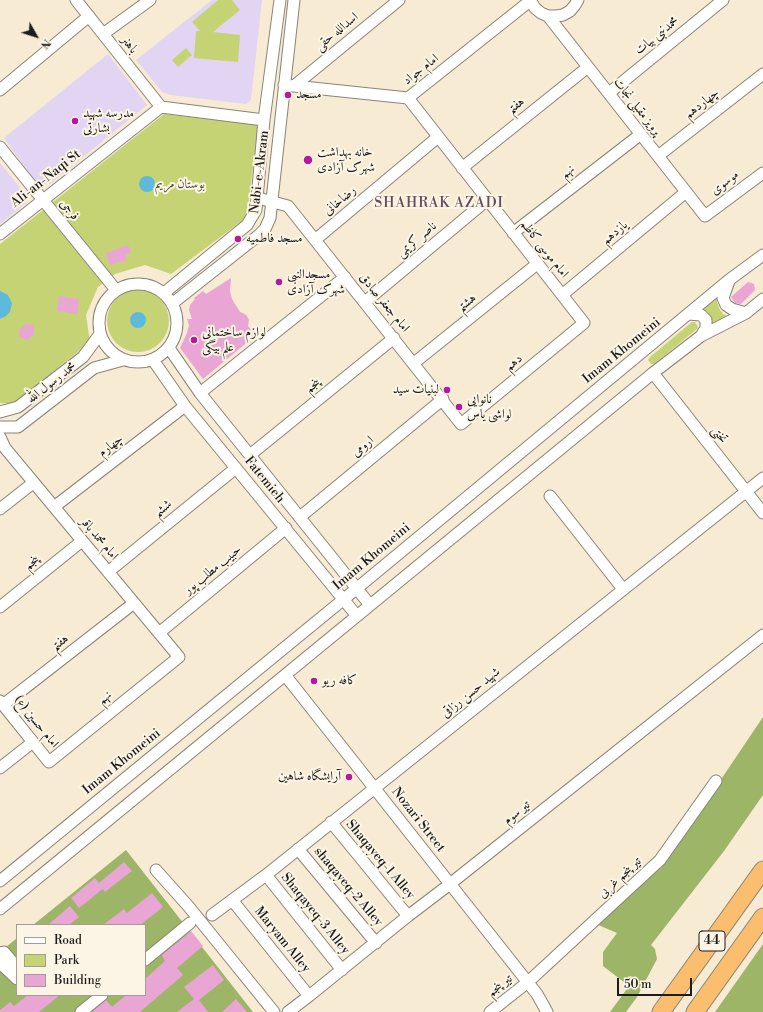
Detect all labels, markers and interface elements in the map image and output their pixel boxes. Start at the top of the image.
street label: اسدالله حقی [312,10,362,54]
street label: محمدنبی بیات [632,14,682,58]
north arrow [16,16,56,56]
street label: باهنر [117,33,141,57]
text: N [37,36,54,51]
street label: امام جواد [400,51,442,89]
street label: پرویز مقبلی نجات [610,75,664,139]
street label: چهاردهم [681,85,723,123]
place label: مسجد [296,87,322,103]
marker: مسجد [283,90,293,100]
street label: هفتم [504,94,528,118]
place label: مدرسه شهید بشارتی [83,106,134,137]
marker: مدرسه شهید بشارتی [70,116,80,126]
street label: Nabi-e-Akram [247,130,273,214]
place label: خانه بهداشت شهرک آزادی [317,145,375,176]
street label: Ali-an-Naqi St [8,147,84,211]
marker: خانه بهداشت شهرک آزادی [302,154,314,166]
street label: نهم [558,162,578,182]
street label: موسوی [708,167,742,199]
park label: بوستان مریم [155,177,205,193]
street label: رضاخانی [321,183,359,219]
street label: فرجی [56,196,82,224]
district label: SHAHRAK AZADI [374,196,504,212]
street label: امام موسی کاظم [516,217,572,281]
street label: یازدهم [599,218,631,248]
street label: ناصر کریمی [394,219,440,261]
place label: مسجد فاطمیه [246,231,302,247]
marker: مسجد فاطمیه [233,234,243,244]
place label: مسجدالنبی شهرک آزادی [287,267,345,298]
street label: امام جعفر صادق [355,270,413,336]
marker: مسجدالنبی شهرک آزادی [274,277,284,287]
street label: هشتم [454,290,480,316]
street label: Imam Khomeini [580,315,664,387]
place label: لوازم ساختمانی علم بیگی [202,325,266,356]
marker: لوازم ساختمانی علم بیگی [189,335,199,345]
street label: دهم [502,351,526,375]
street label: محمد رسول الله [24,359,80,407]
street label: پنجم [302,375,324,397]
place label: لبنیات سید [393,382,439,398]
marker: لبنیات سید [442,385,452,395]
place label: نانوایی لواشی یاس [467,392,512,423]
marker: نانوایی لواشی یاس [454,402,464,412]
street label: تختی [707,423,731,447]
street label: چهارم [95,431,127,461]
street label: ارومی [349,433,377,461]
street label: Fatemieh [241,454,287,506]
street label: ششم [150,497,176,521]
street label: امام محمد باقر [76,514,122,564]
street label: Imam Khomeini [330,520,414,594]
street label: حبیب مطلب پور [181,542,245,598]
street label: پنجم [21,552,43,574]
street label: هفتم [48,631,72,655]
street label: شهید حسن رزاقی [438,664,504,722]
place label: کافه ریو [322,673,357,689]
marker: کافه ریو [309,676,319,686]
street label: نهم [95,688,115,708]
street label: امام حسین (ع) [10,693,62,751]
street label: Imam Khomeini [80,726,164,798]
place label: آرایشگاه شاهین [278,769,341,785]
marker: آرایشگاه شاهین [344,772,354,782]
street label: Nozari Street [388,785,448,855]
street label: تیر سوم [500,797,534,829]
street label: Shaqayeq-1 Alley [342,817,418,903]
street label: shaqayeq-2 Alley [310,844,386,930]
street label: تیر پنجم غربی [595,854,645,902]
street label: Shaqayeq-3 Alley [277,870,353,958]
street label: Maryam Alley [251,904,313,976]
legend [16,924,146,996]
road number: 44 [699,931,725,951]
text: Road [54,933,82,948]
text: Park [54,953,79,968]
scale bar [619,970,694,996]
street label: تیر پنجم [484,971,516,1001]
text: Building [54,973,101,988]
text: 50 m [624,977,652,992]

